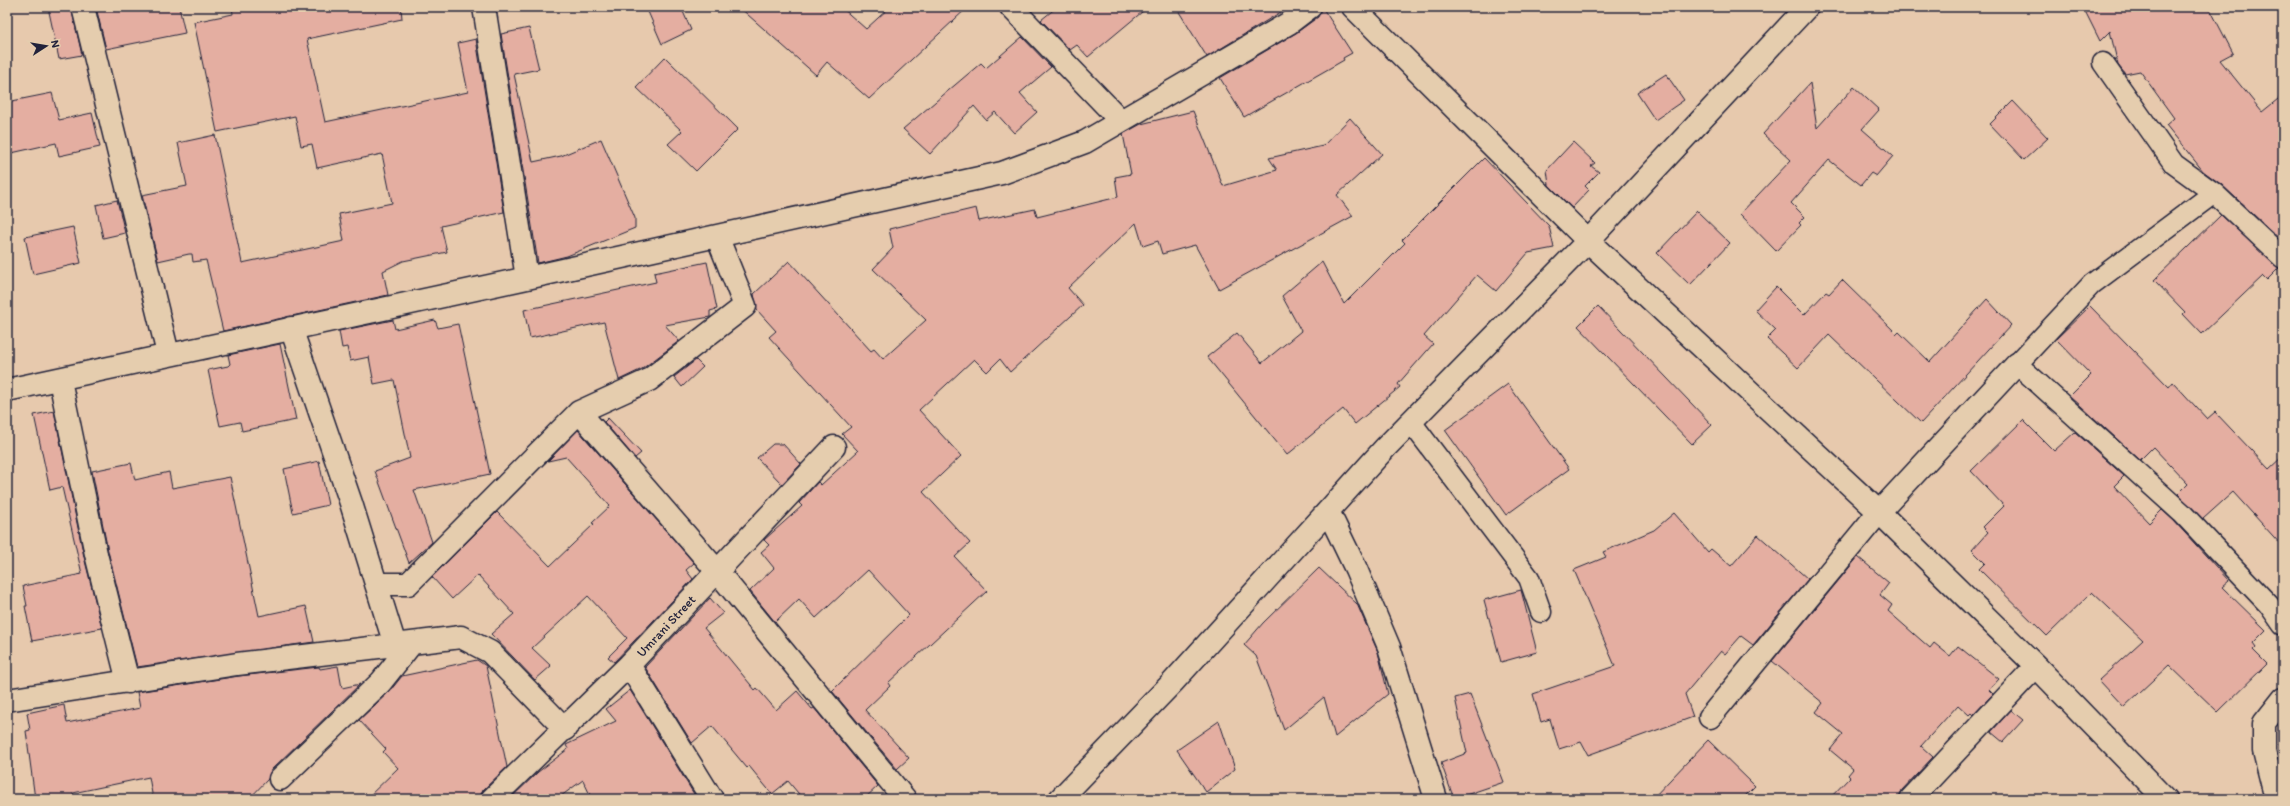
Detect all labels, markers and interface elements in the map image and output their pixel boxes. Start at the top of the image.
north arrow [26,26,66,66]
text: N [48,39,62,49]
street label: Umrani Street [633,592,699,660]

